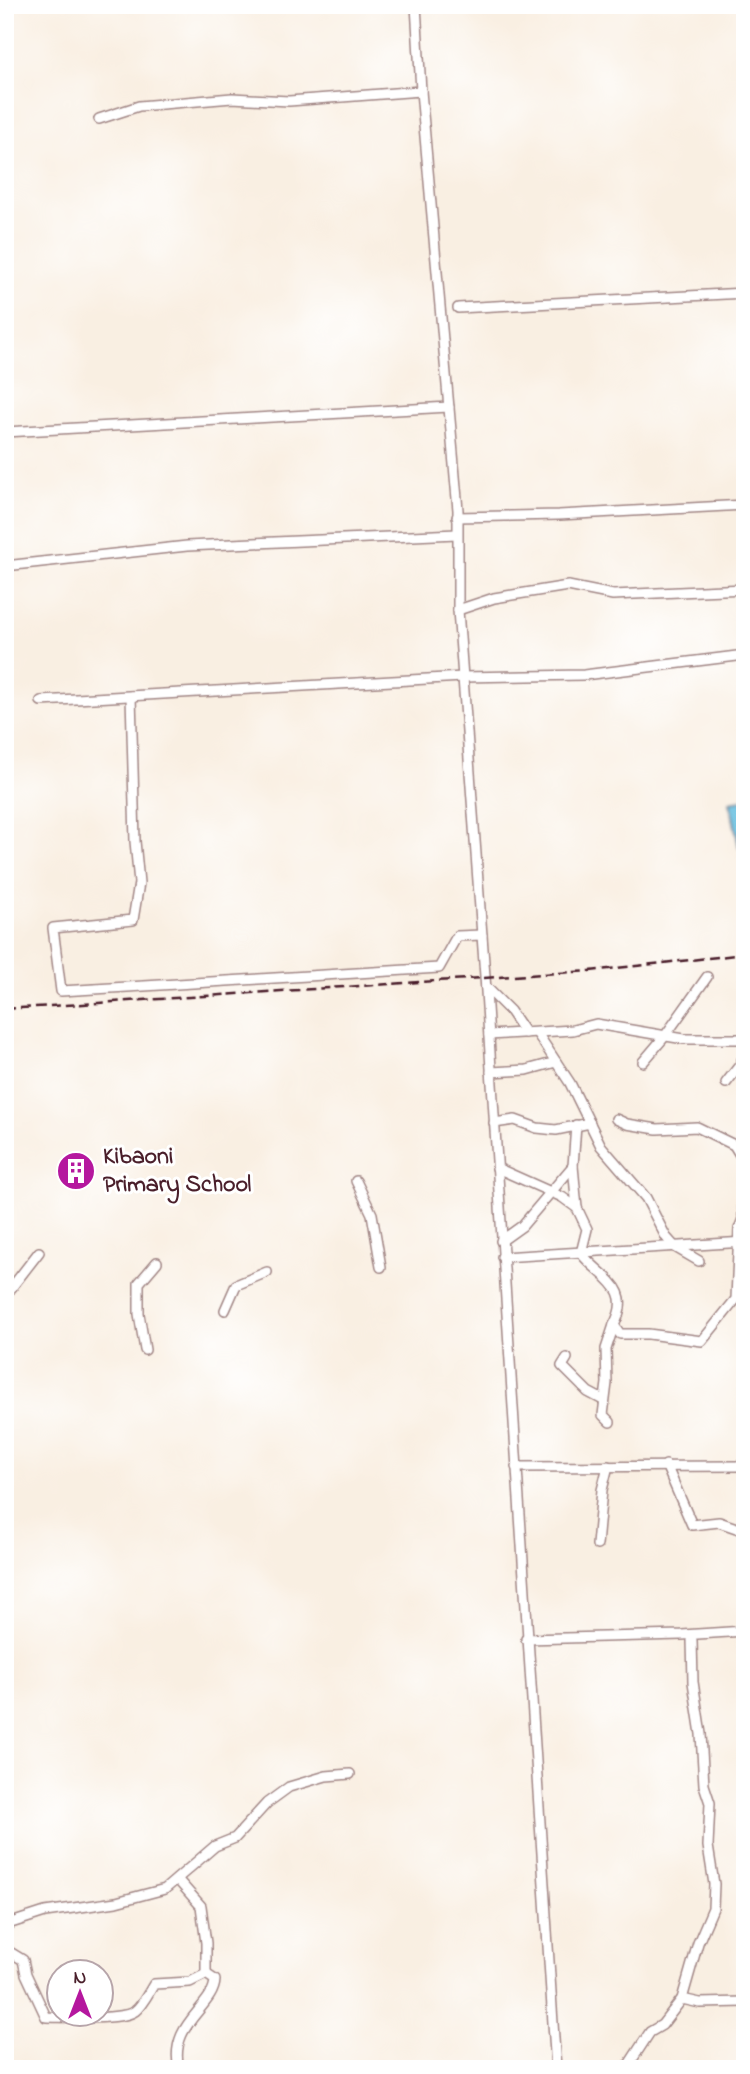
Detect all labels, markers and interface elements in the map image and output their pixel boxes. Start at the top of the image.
place label: Kibaoni Primary School [103,1140,251,1204]
building icon: Kibaoni Primary School [55,1150,97,1192]
north arrow [46,1958,116,2028]
text: N [74,1965,87,1992]

